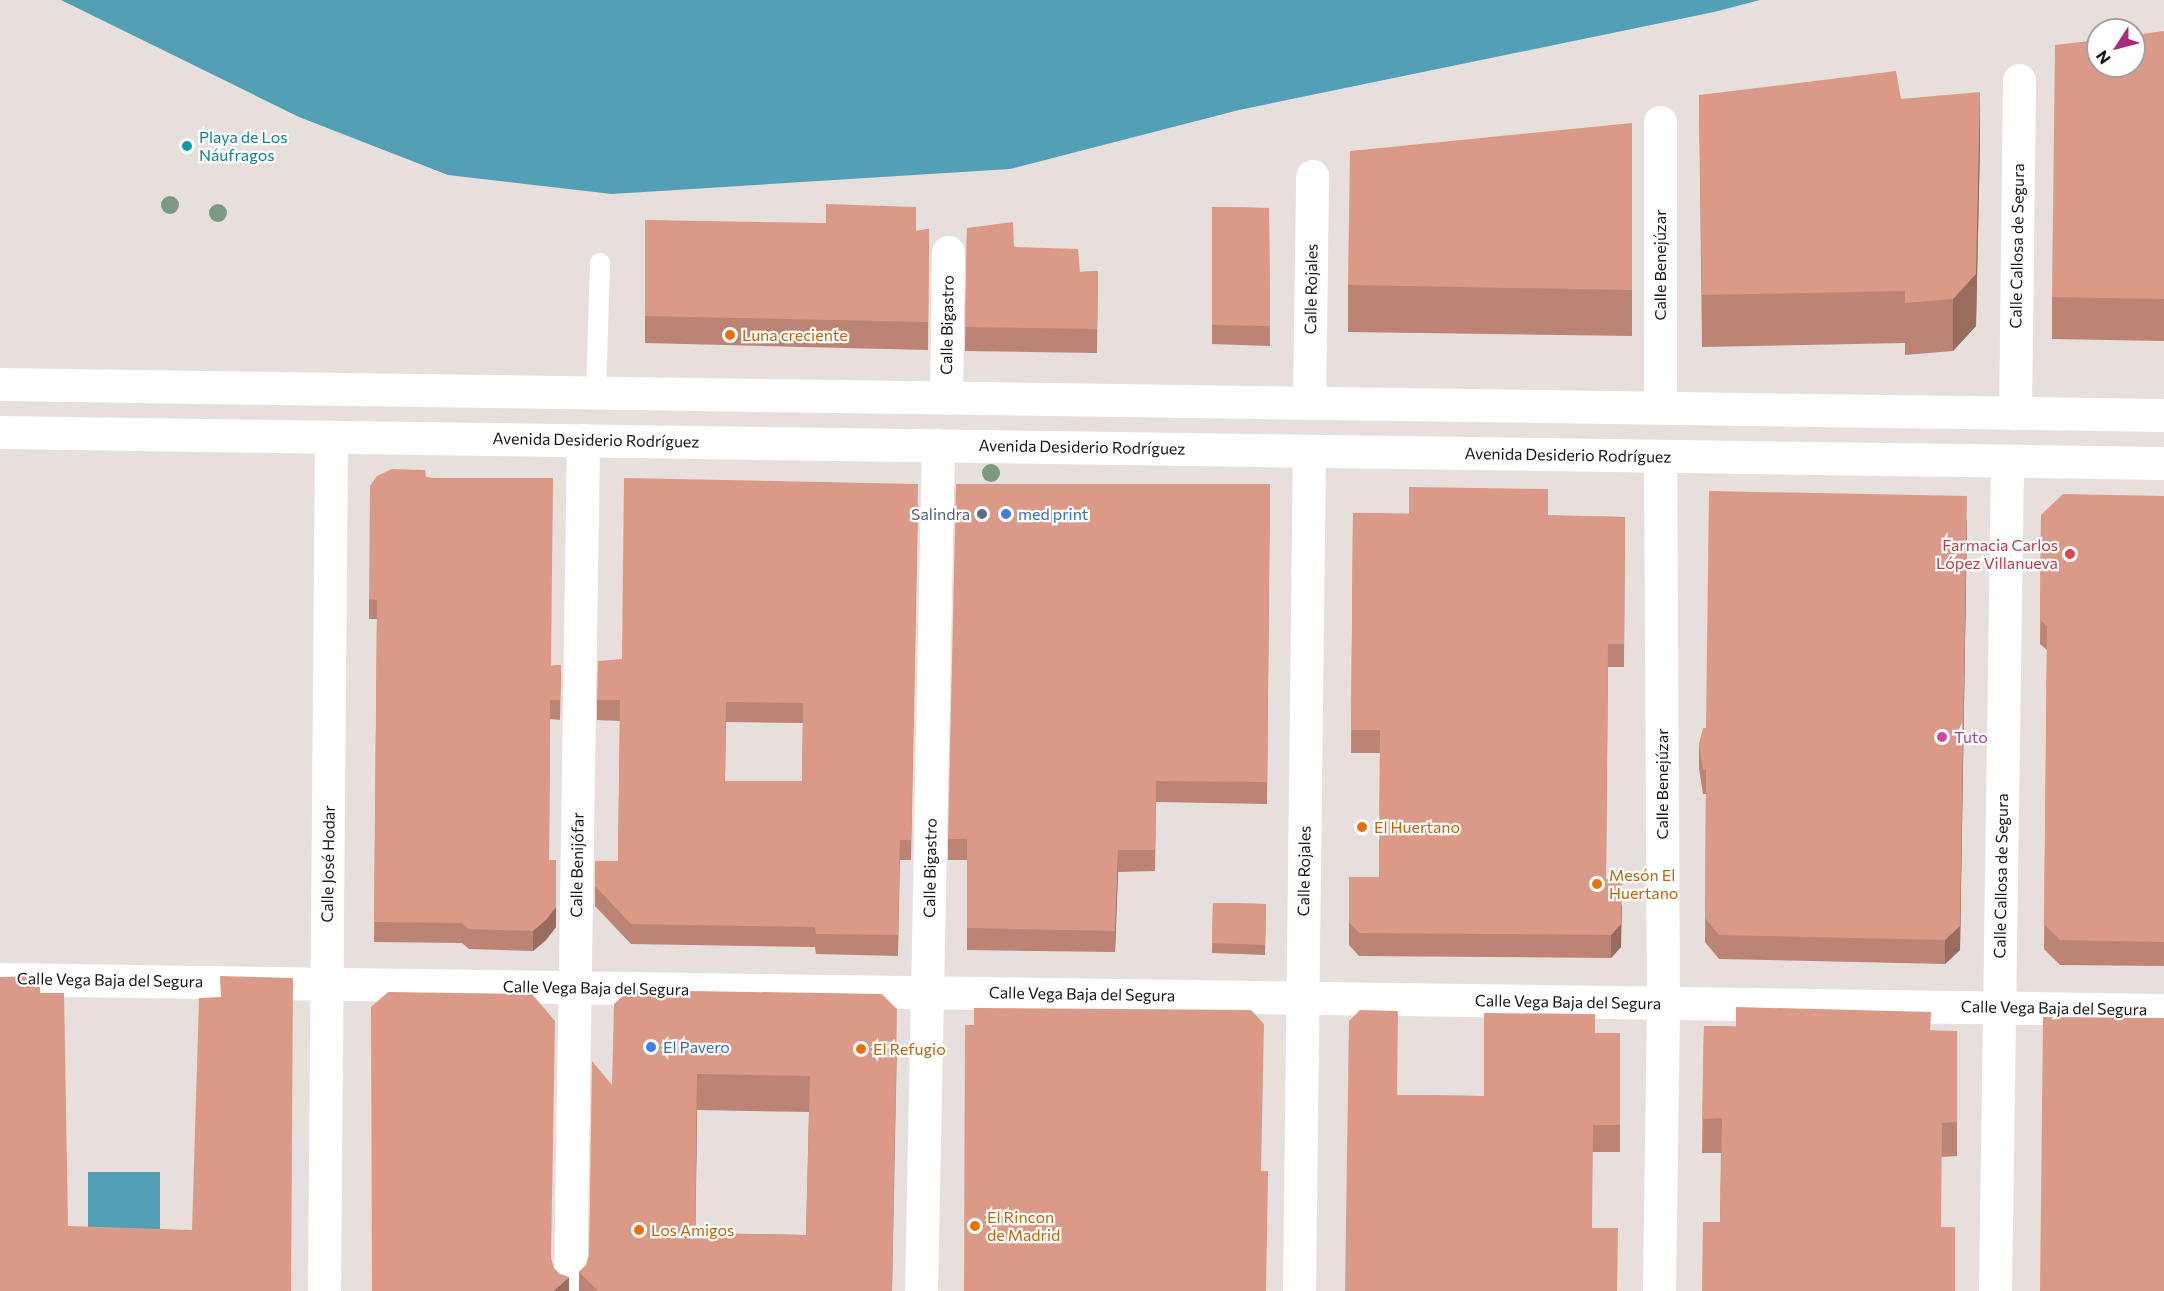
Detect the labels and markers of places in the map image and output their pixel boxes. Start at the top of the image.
place label: Playa de Los Náufragos [199,127,287,165]
marker: Playa de Los Náufragos [180,139,194,153]
place label: Luna creciente [742,325,848,345]
marker: Luna creciente [723,328,737,342]
place label: Salindra [911,504,970,524]
place label: med print [1018,504,1088,524]
marker: Salindra [975,507,989,521]
marker: med print [999,507,1013,521]
place label: Farmacia Carlos López Villanueva [1936,535,2058,573]
marker: Farmacia Carlos López Villanueva [2063,547,2077,561]
place label: Tuto [1954,727,1988,747]
marker: Tuto [1935,730,1949,744]
place label: El Huertano [1374,817,1460,837]
marker: El Huertano [1355,820,1369,834]
place label: Mesón El Huertano [1609,865,1678,903]
marker: Mesón El Huertano [1590,877,1604,891]
place label: El Pavero [663,1037,730,1057]
place label: El Refugio [873,1039,946,1059]
marker: El Pavero [644,1040,658,1054]
marker: El Refugio [854,1042,868,1056]
place label: El Rincon de Madrid [987,1207,1060,1245]
marker: El Rincon de Madrid [968,1219,982,1233]
place label: Los Amigos [651,1220,734,1240]
marker: Los Amigos [632,1223,646,1237]

